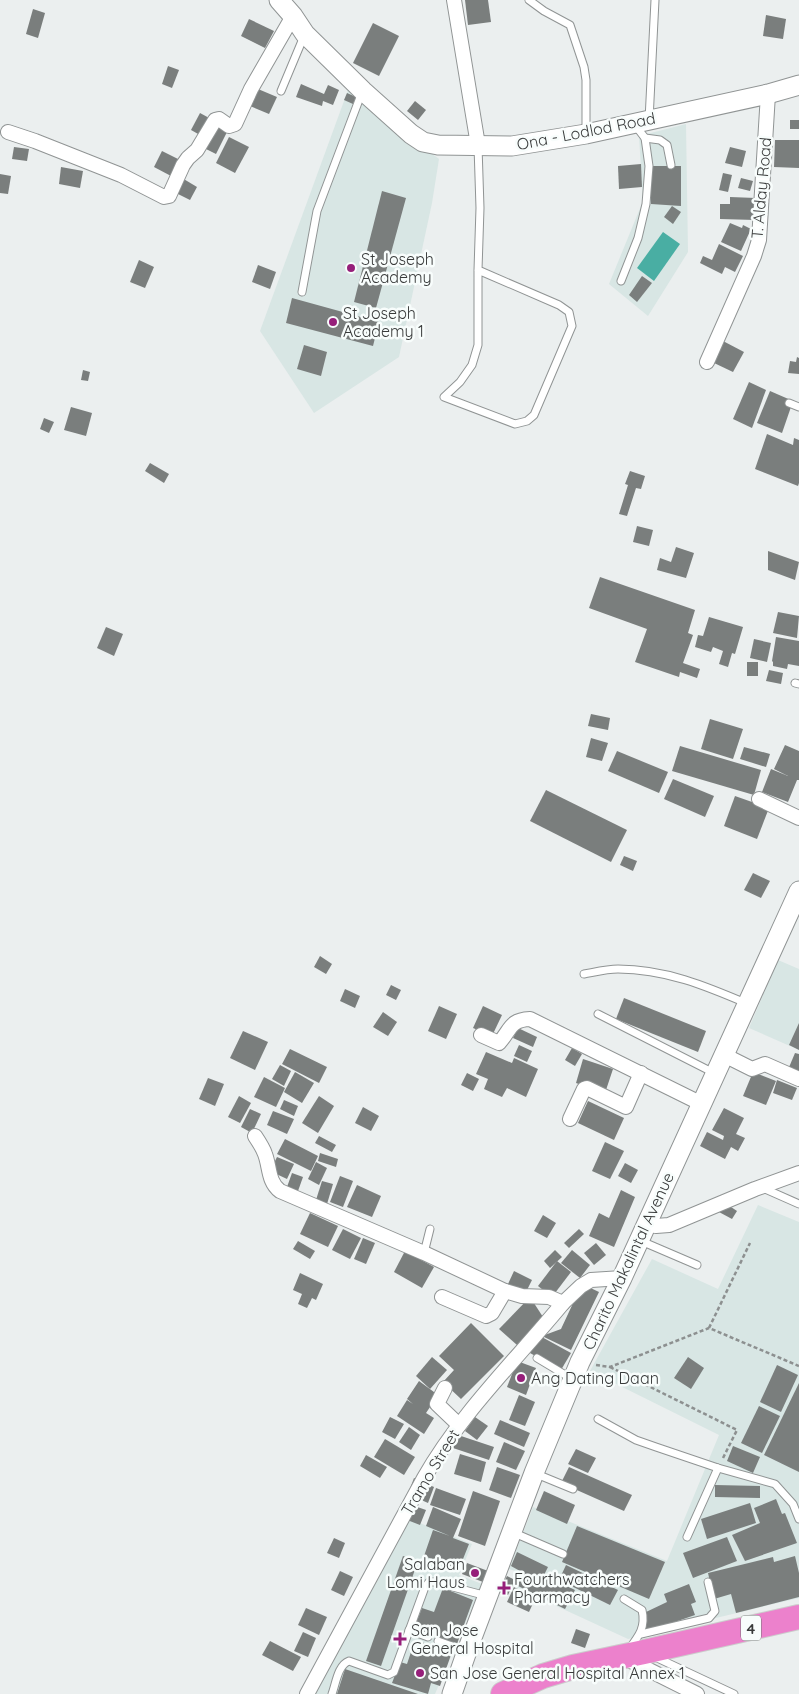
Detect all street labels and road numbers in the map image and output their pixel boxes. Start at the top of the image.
street label: Ona - Lodlod Road [515,108,657,154]
street label: T. Alday Road [747,136,775,240]
street label: Charito Makalintal Avenue [578,1169,678,1353]
street label: Tramo Street [397,1425,463,1519]
road number: 4 [741,1616,761,1640]

